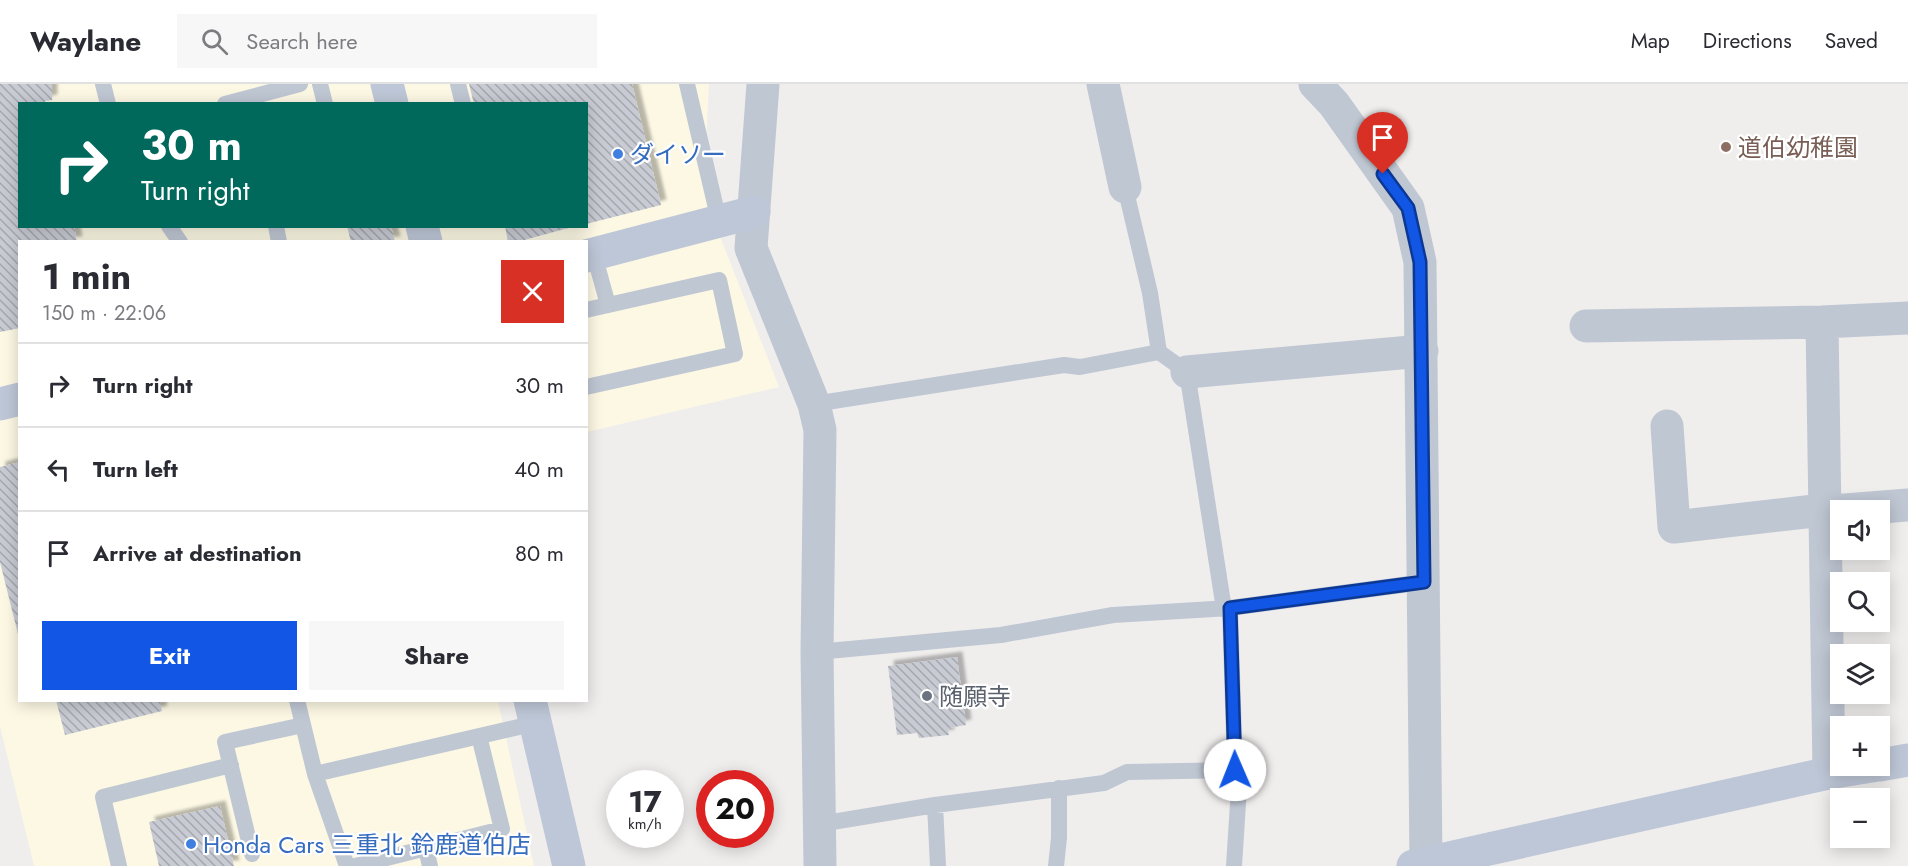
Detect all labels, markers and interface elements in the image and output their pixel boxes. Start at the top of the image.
search box [177,14,597,68]
text: Waylane [30,21,141,62]
icon: search [198,25,231,58]
text: Search here [246,25,358,57]
text: Map [1631,26,1670,56]
text: Directions [1703,26,1792,56]
text: Saved [1825,26,1878,56]
pin [1357,112,1408,174]
text: 30 m [141,115,242,176]
icon: arrive [1366,121,1399,154]
icon: right [42,126,120,204]
place label: 道伯幼稚園 [1738,130,1858,165]
place label: ダイソー [630,137,726,172]
marker: 道伯幼稚園 [1719,140,1733,154]
marker: ダイソー [611,147,625,161]
text: Turn right [141,171,249,210]
text: 1 min [42,250,131,302]
button: close [501,260,564,323]
text: 150 m · 22:06 [42,299,166,328]
icon: right [42,369,75,402]
text: Turn right [93,369,193,401]
text: 30 m [515,369,564,401]
icon: left [42,453,75,486]
text: Turn left [93,453,178,485]
text: 40 m [514,453,564,485]
map controls [1830,500,1890,848]
button: sound [1830,500,1890,560]
icon: arrive [42,537,75,570]
text: Arrive at destination [93,537,302,569]
text: 80 m [515,537,564,569]
button: search [1830,572,1890,632]
button: Exit [42,621,297,690]
button: Share [309,621,564,690]
button: layers [1830,644,1890,704]
place label: 随願寺 [939,679,1011,714]
marker: 随願寺 [920,689,934,703]
button: + [1830,716,1890,776]
position arrow [1203,738,1267,802]
speed limit sign: 20 [696,770,774,848]
text: 17 [628,780,662,823]
button: − [1830,788,1890,848]
text: km/h [628,813,662,835]
place label: Honda Cars 三重北 鈴鹿道伯店 [203,827,531,862]
marker: Honda Cars 三重北 鈴鹿道伯店 [184,837,198,851]

